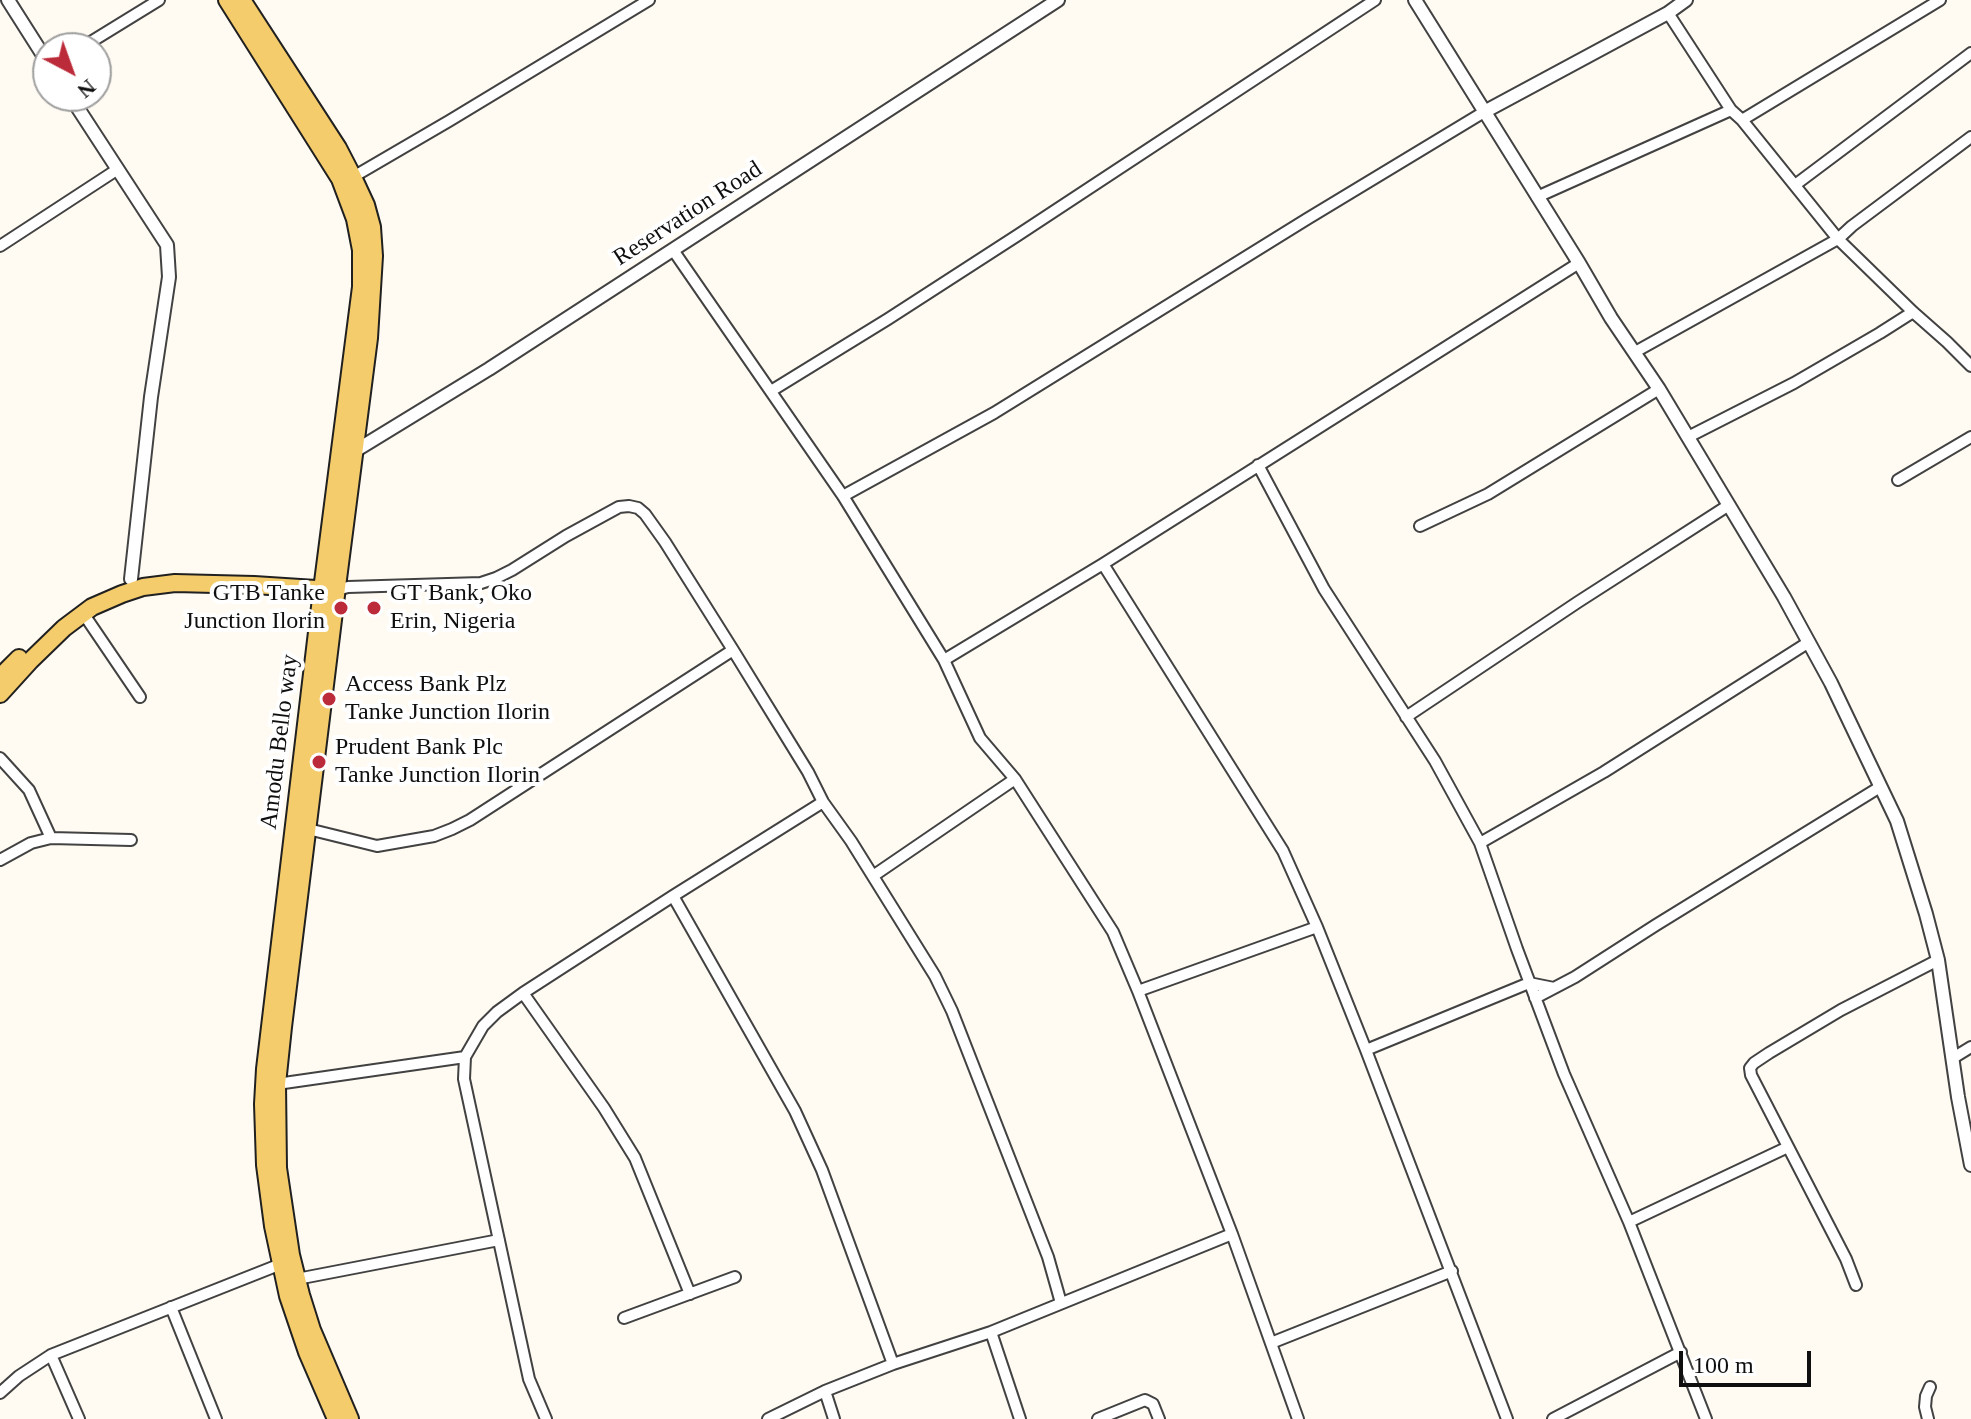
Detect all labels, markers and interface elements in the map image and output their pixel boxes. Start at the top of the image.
north arrow [32,32,112,112]
text: N [73,74,101,104]
street label: Reservation Road [608,155,768,273]
place label: GTB Tanke Junction Ilorin [184,580,325,636]
place label: GT Bank, Oko Erin, Nigeria [390,580,532,636]
marker: GTB Tanke Junction Ilorin [332,599,350,617]
marker: GT Bank, Oko Erin, Nigeria [365,599,383,617]
street label: Amodu Bello way [255,653,305,831]
place label: Access Bank Plz Tanke Junction Ilorin [345,671,550,727]
marker: Access Bank Plz Tanke Junction Ilorin [320,690,338,708]
place label: Prudent Bank Plc Tanke Junction Ilorin [335,734,540,790]
marker: Prudent Bank Plc Tanke Junction Ilorin [310,753,328,771]
scale bar [1683,1335,1815,1385]
text: 100 m [1693,1352,1754,1378]

